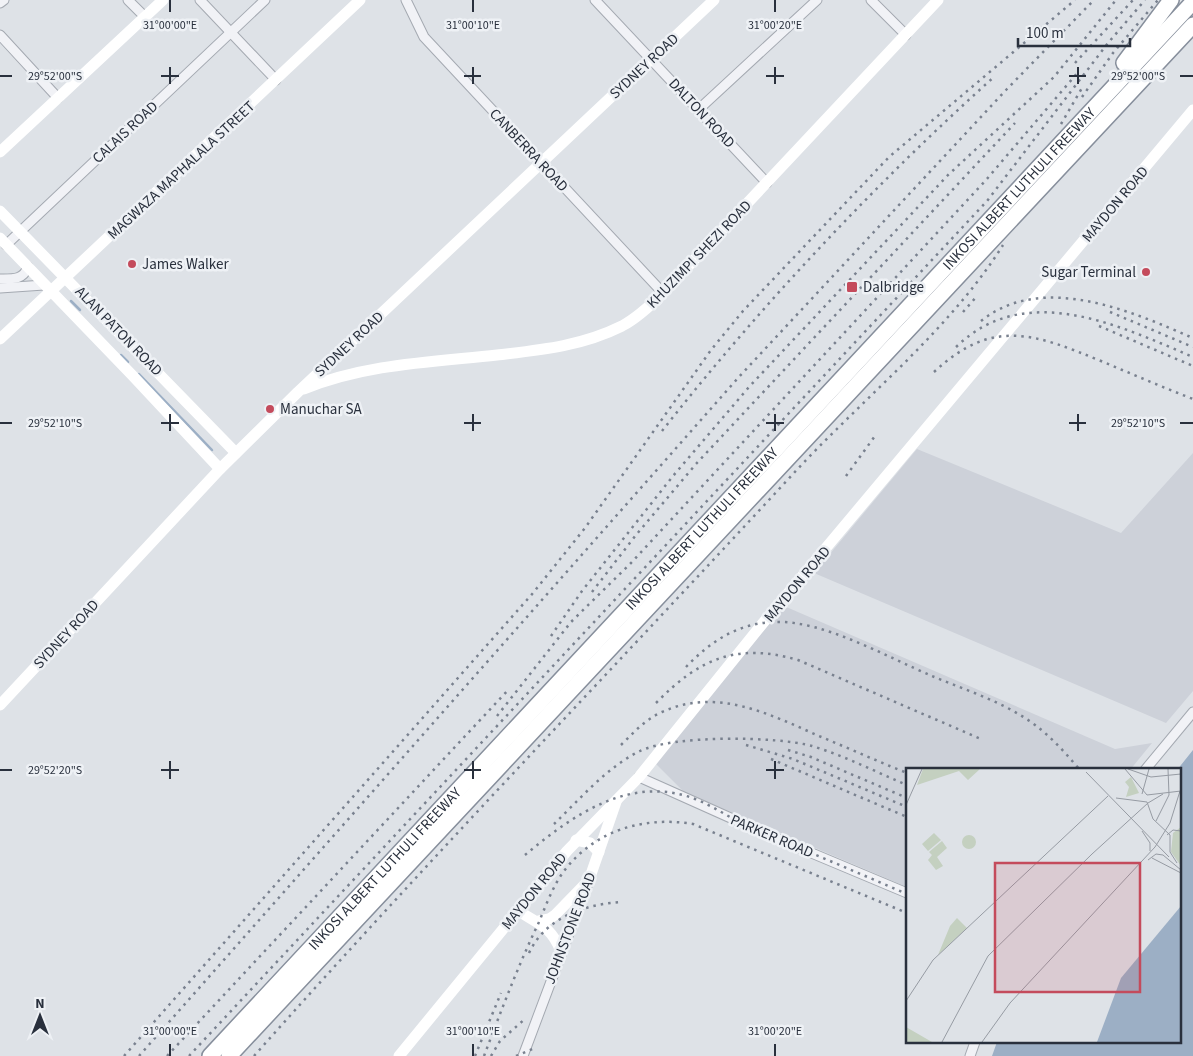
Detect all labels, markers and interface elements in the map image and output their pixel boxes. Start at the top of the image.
scale bar [1018,15,1130,47]
text: 31°00'00"E [143,17,197,34]
text: 31°00'10"E [446,17,500,34]
text: 31°00'20"E [748,17,802,34]
text: 100 m [1026,23,1064,44]
street label: SYDNEY ROAD [605,29,684,104]
text: 29°52'00"S [28,68,82,85]
text: 29°52'00"S [1111,68,1165,85]
street label: DALTON ROAD [664,74,740,153]
street label: CALAIS ROAD [88,96,163,168]
street label: MAGWAZA MAPHALALA STREET [103,96,260,244]
street label: INKOSI ALBERT LUTHULI FREEWAY [938,102,1101,275]
street label: CANBERRA ROAD [484,104,573,197]
street label: MAYDON ROAD [1077,162,1154,247]
street label: KHUZIMPI SHEZI ROAD [642,196,757,313]
place label: James Walker [142,254,229,275]
marker: James Walker [126,258,138,270]
place label: Sugar Terminal [1041,262,1136,283]
marker: Sugar Terminal [1140,266,1152,278]
place label: Dalbridge [863,277,924,298]
marker: Dalbridge [845,280,859,294]
street label: ALAN PATON ROAD [70,282,167,381]
street label: SYDNEY ROAD [310,307,389,382]
place label: Manuchar SA [280,399,363,420]
marker: Manuchar SA [264,403,276,415]
text: 29°52'10"S [28,415,82,432]
text: 29°52'10"S [1111,415,1165,432]
street label: INKOSI ALBERT LUTHULI FREEWAY [621,442,784,615]
street label: MAYDON ROAD [759,542,836,627]
street label: SYDNEY ROAD [29,595,104,674]
text: 29°52'20"S [28,762,82,779]
inset map [906,768,1180,1044]
street label: INKOSI ALBERT LUTHULI FREEWAY [304,782,467,955]
street label: PARKER ROAD [727,810,817,863]
street label: MAYDON ROAD [497,848,572,934]
street label: JOHNSTONE ROAD [539,869,601,987]
north arrow [15,991,65,1041]
text: N [35,994,45,1014]
text: 31°00'00"E [143,1023,197,1040]
text: 31°00'10"E [446,1023,500,1040]
text: 31°00'20"E [748,1023,802,1040]

